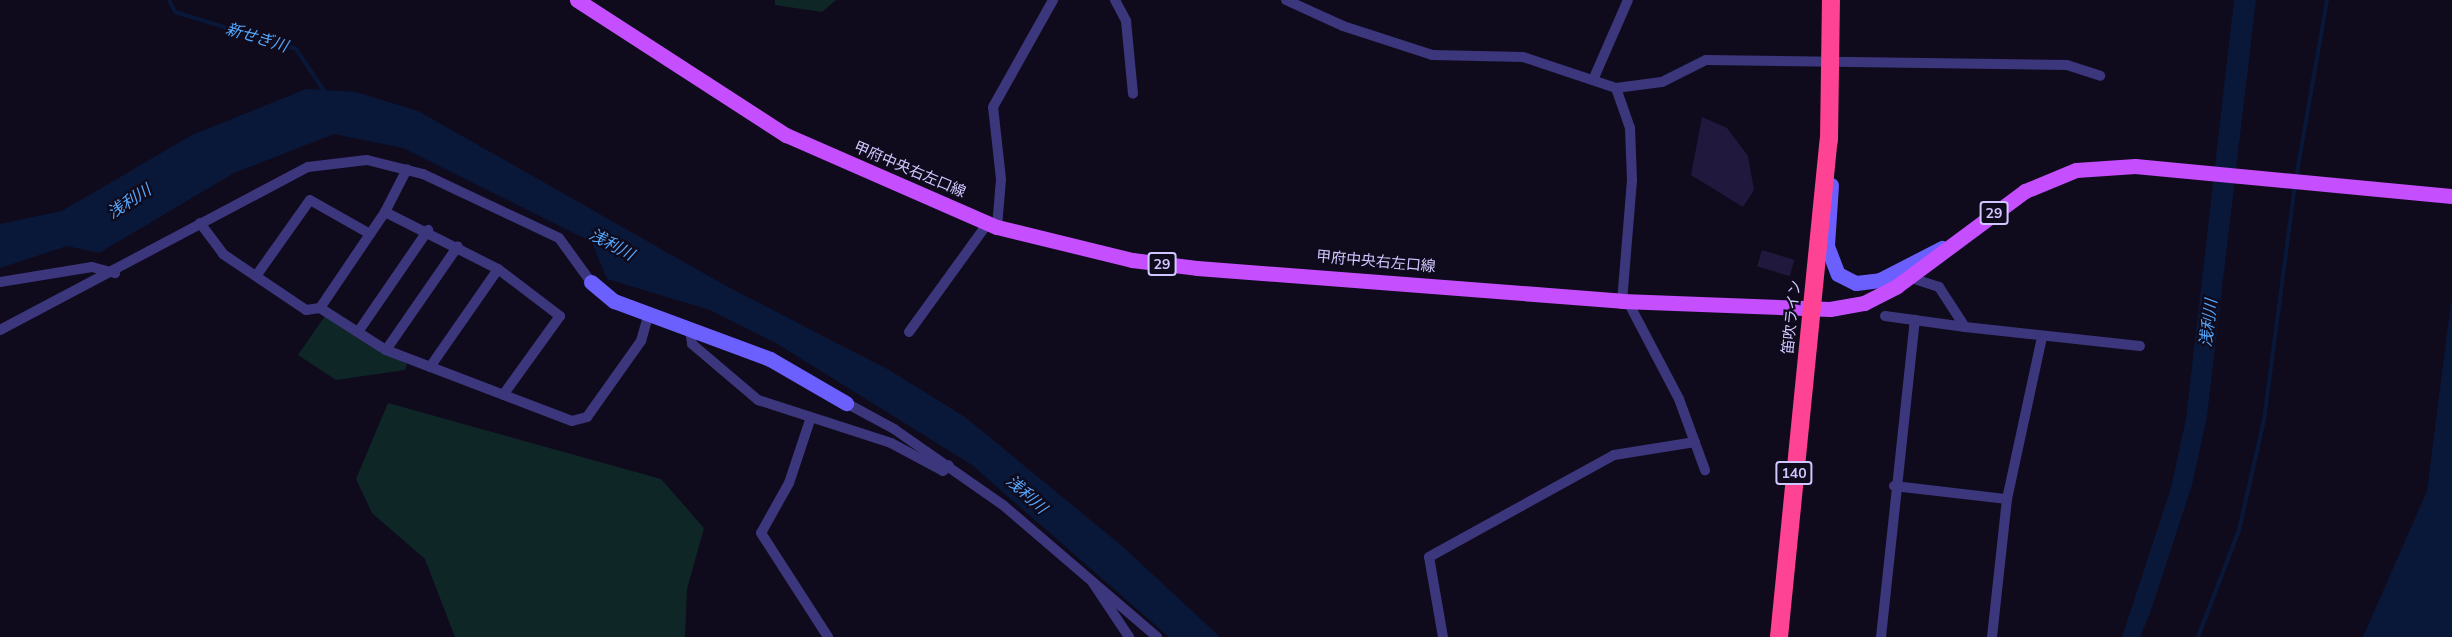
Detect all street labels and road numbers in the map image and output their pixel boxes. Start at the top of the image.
street label: 甲府中央右左口線 [851,137,969,201]
road number: 29 [1979,202,2009,224]
street label: 甲府中央右左口線 [1315,247,1437,275]
road number: 29 [1147,253,1177,275]
street label: 笛吹ライン [1778,279,1804,355]
road number: 140 [1774,462,1814,484]

